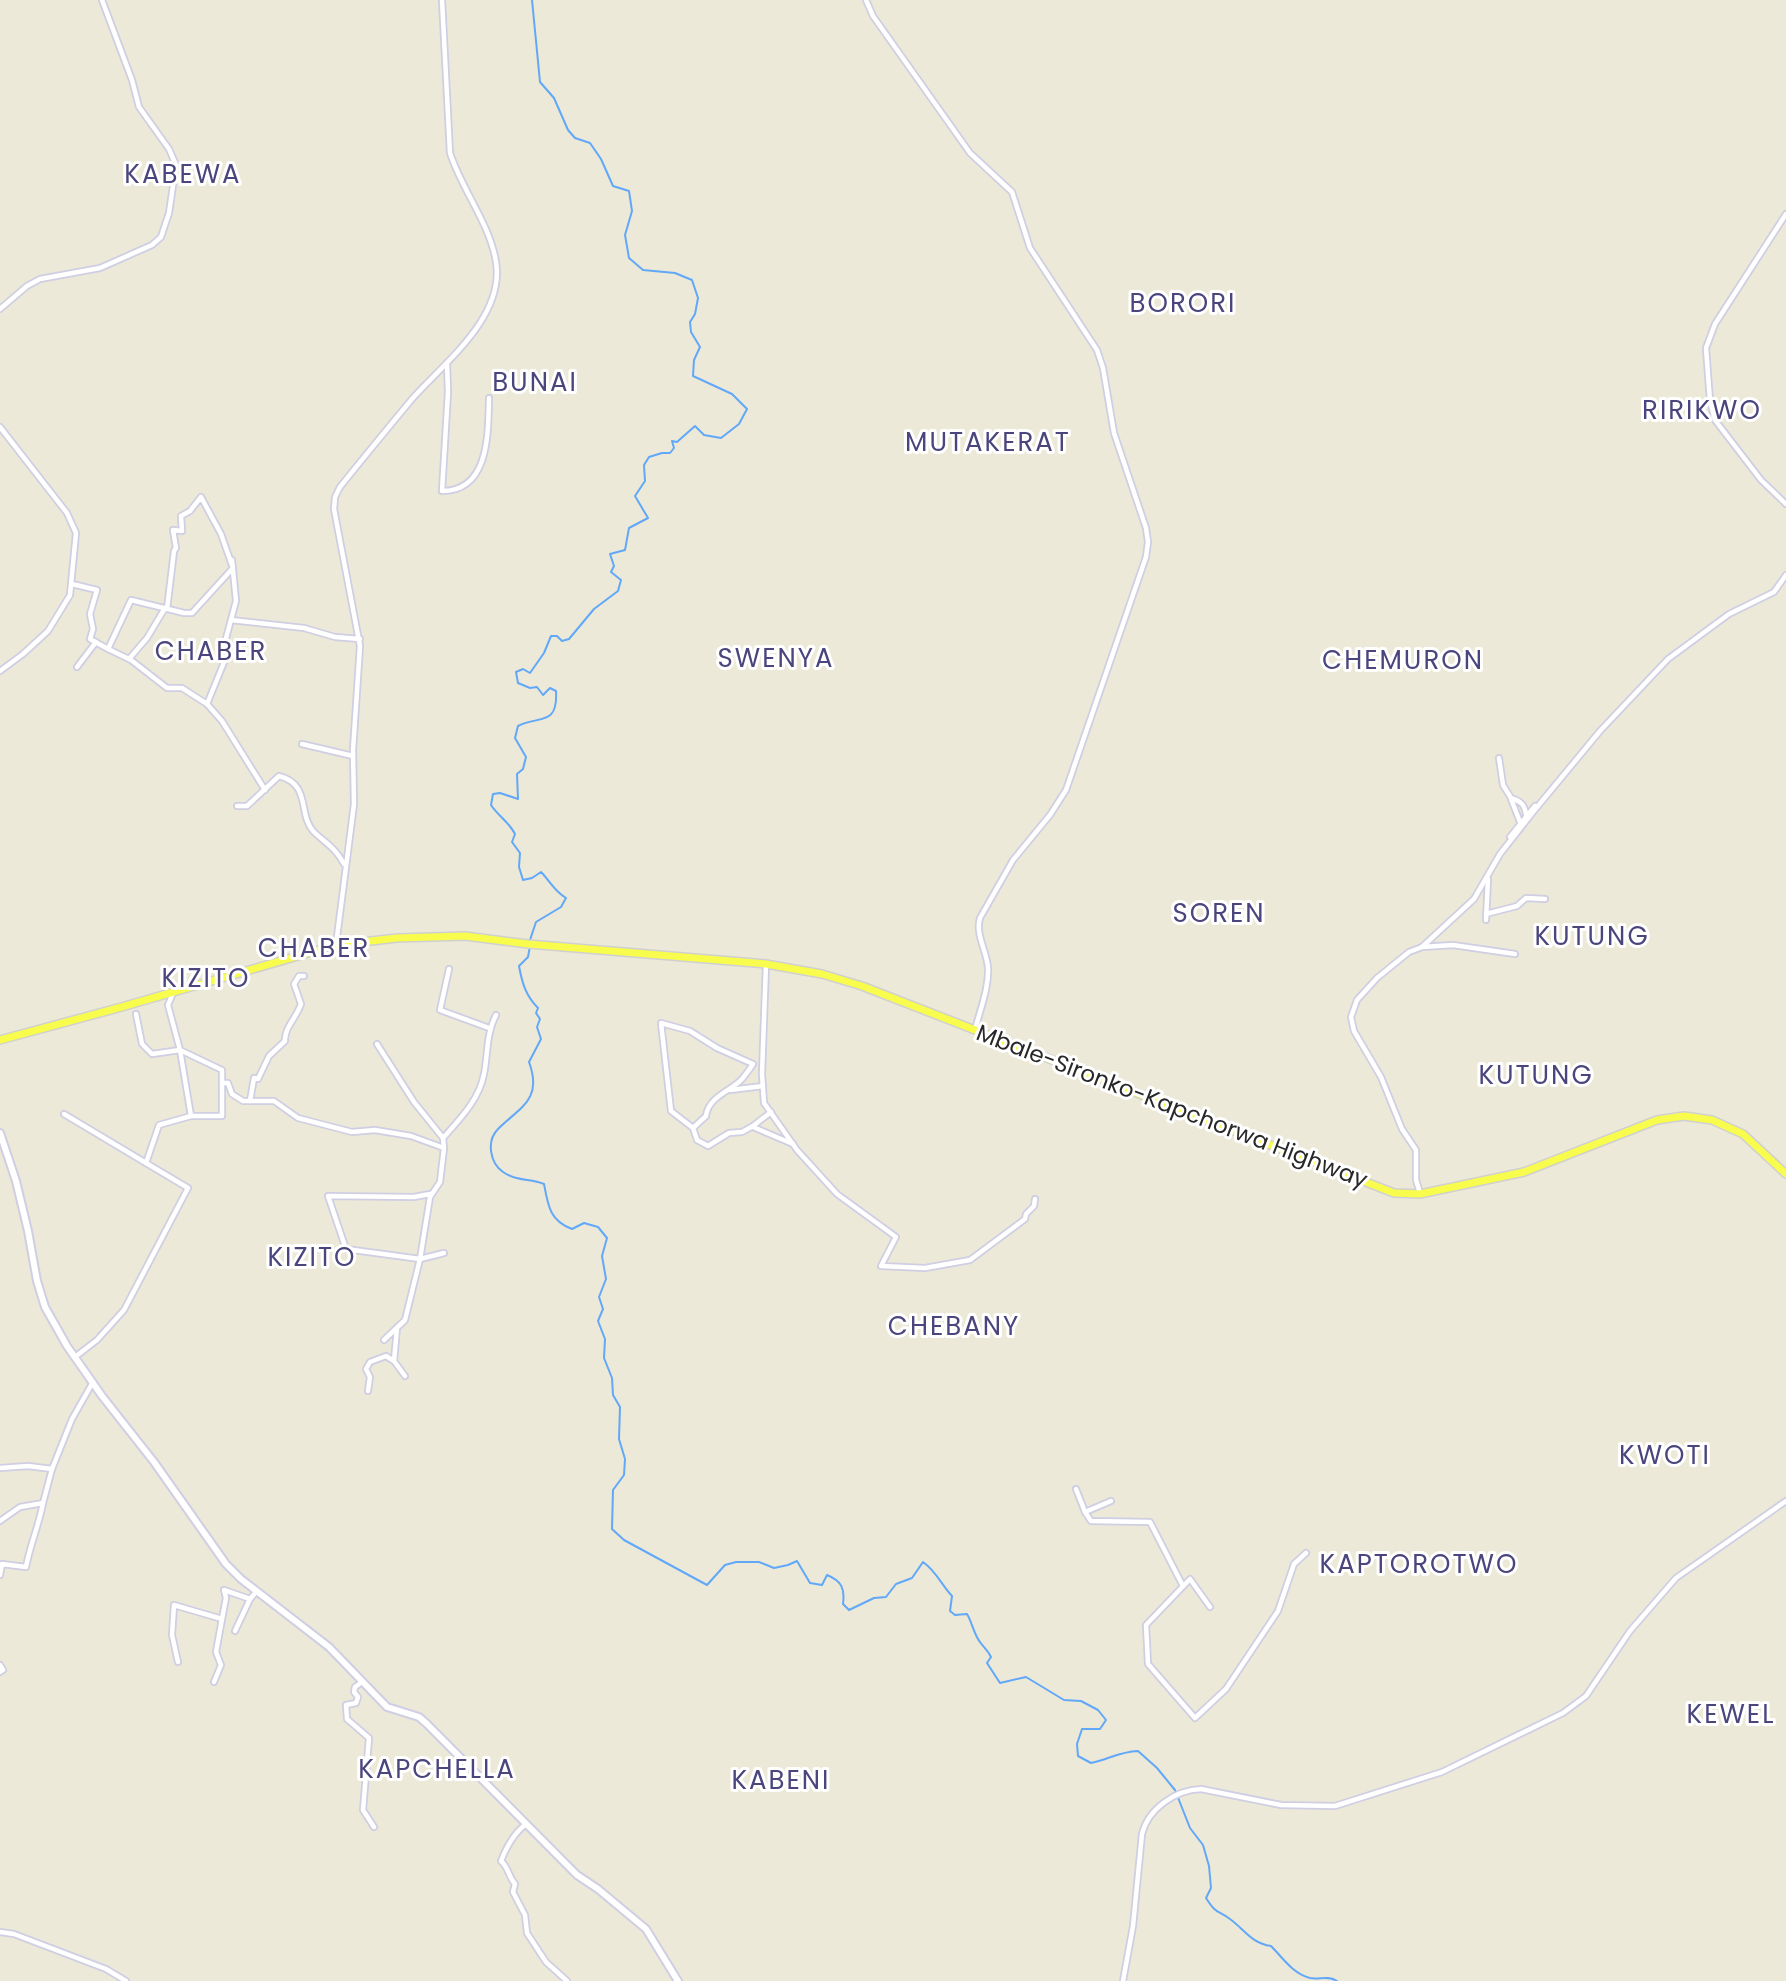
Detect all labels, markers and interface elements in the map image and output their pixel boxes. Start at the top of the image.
district label: KABEWA [124,156,242,192]
district label: BORORI [1130,285,1236,321]
district label: BUNAI [492,364,578,400]
district label: RIRIKWO [1642,392,1762,428]
district label: MUTAKERAT [905,424,1071,460]
district label: CHABER [155,633,267,669]
district label: SWENYA [718,640,834,676]
district label: CHEMURON [1322,642,1484,678]
district label: SOREN [1172,895,1266,931]
district label: KUTUNG [1534,918,1650,954]
district label: CHABER [258,930,370,966]
district label: KIZITO [162,960,250,996]
street label: Mbale-Sironko-Kapchorwa Highway [972,1016,1372,1196]
district label: KUTUNG [1478,1057,1594,1093]
district label: KIZITO [268,1239,356,1275]
district label: CHEBANY [888,1308,1020,1344]
district label: KWOTI [1619,1437,1711,1473]
district label: KAPTOROTWO [1320,1546,1518,1582]
district label: KEWEL [1687,1696,1775,1732]
district label: KAPCHELLA [358,1751,516,1787]
district label: KABENI [731,1762,831,1798]

